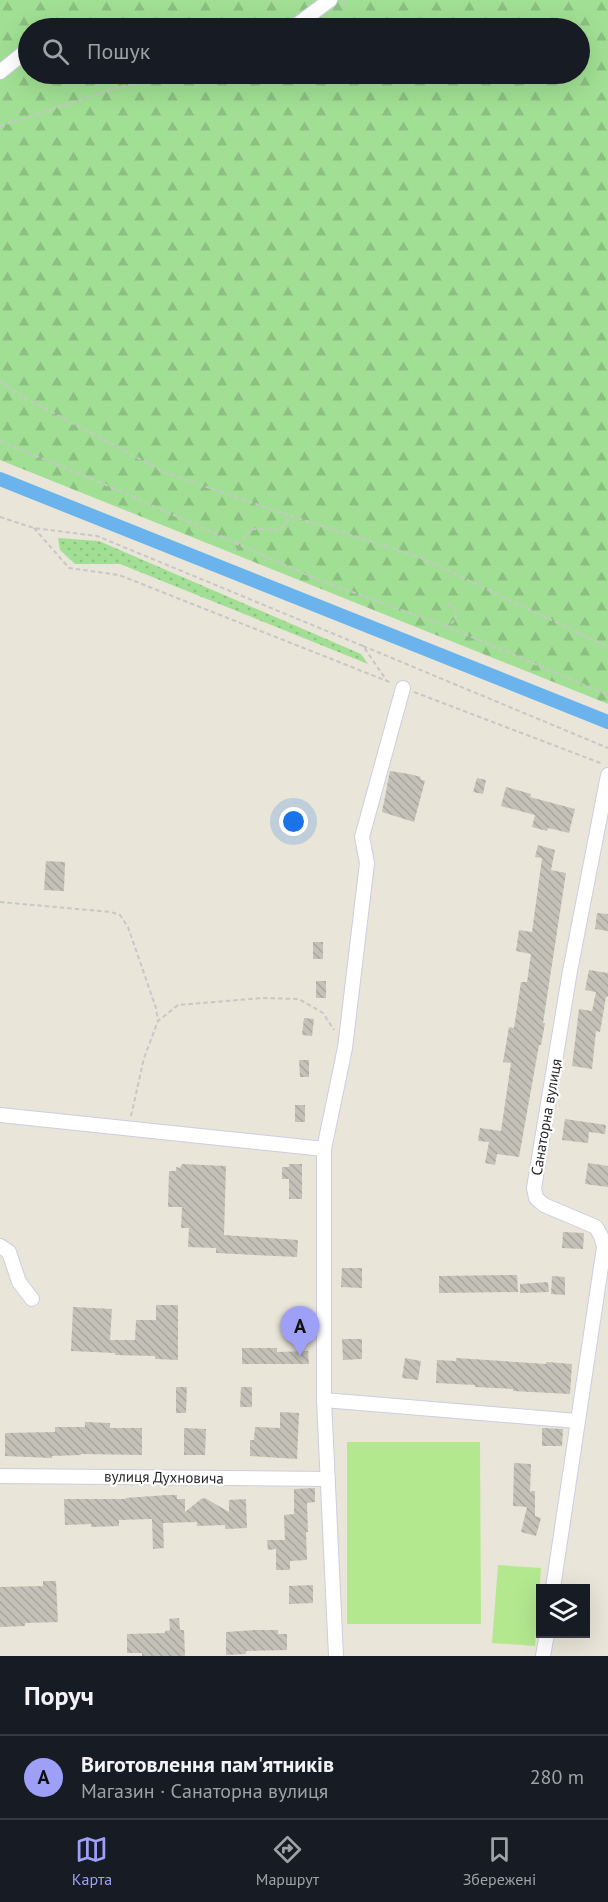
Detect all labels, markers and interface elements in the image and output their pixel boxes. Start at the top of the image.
search box [18,18,590,84]
icon: search [39,35,72,68]
text: Пошук [87,37,150,65]
your location [279,807,308,836]
street label: Санаторна вулиця [526,1057,566,1177]
pin: A [280,1306,320,1356]
street label: вулиця Духновича [104,1466,224,1488]
map controls [536,1584,590,1638]
button: layers [536,1584,590,1638]
text: Поруч [24,1679,94,1712]
text: Виготовлення пам'ятників [81,1750,334,1778]
text: A [37,1764,50,1790]
text: 280 m [530,1764,584,1790]
text: Магазин · Санаторна вулиця [81,1778,328,1804]
tab: Карта [72,1833,112,1889]
tab: Маршрут [256,1833,319,1889]
tab: Збережені [463,1833,536,1889]

